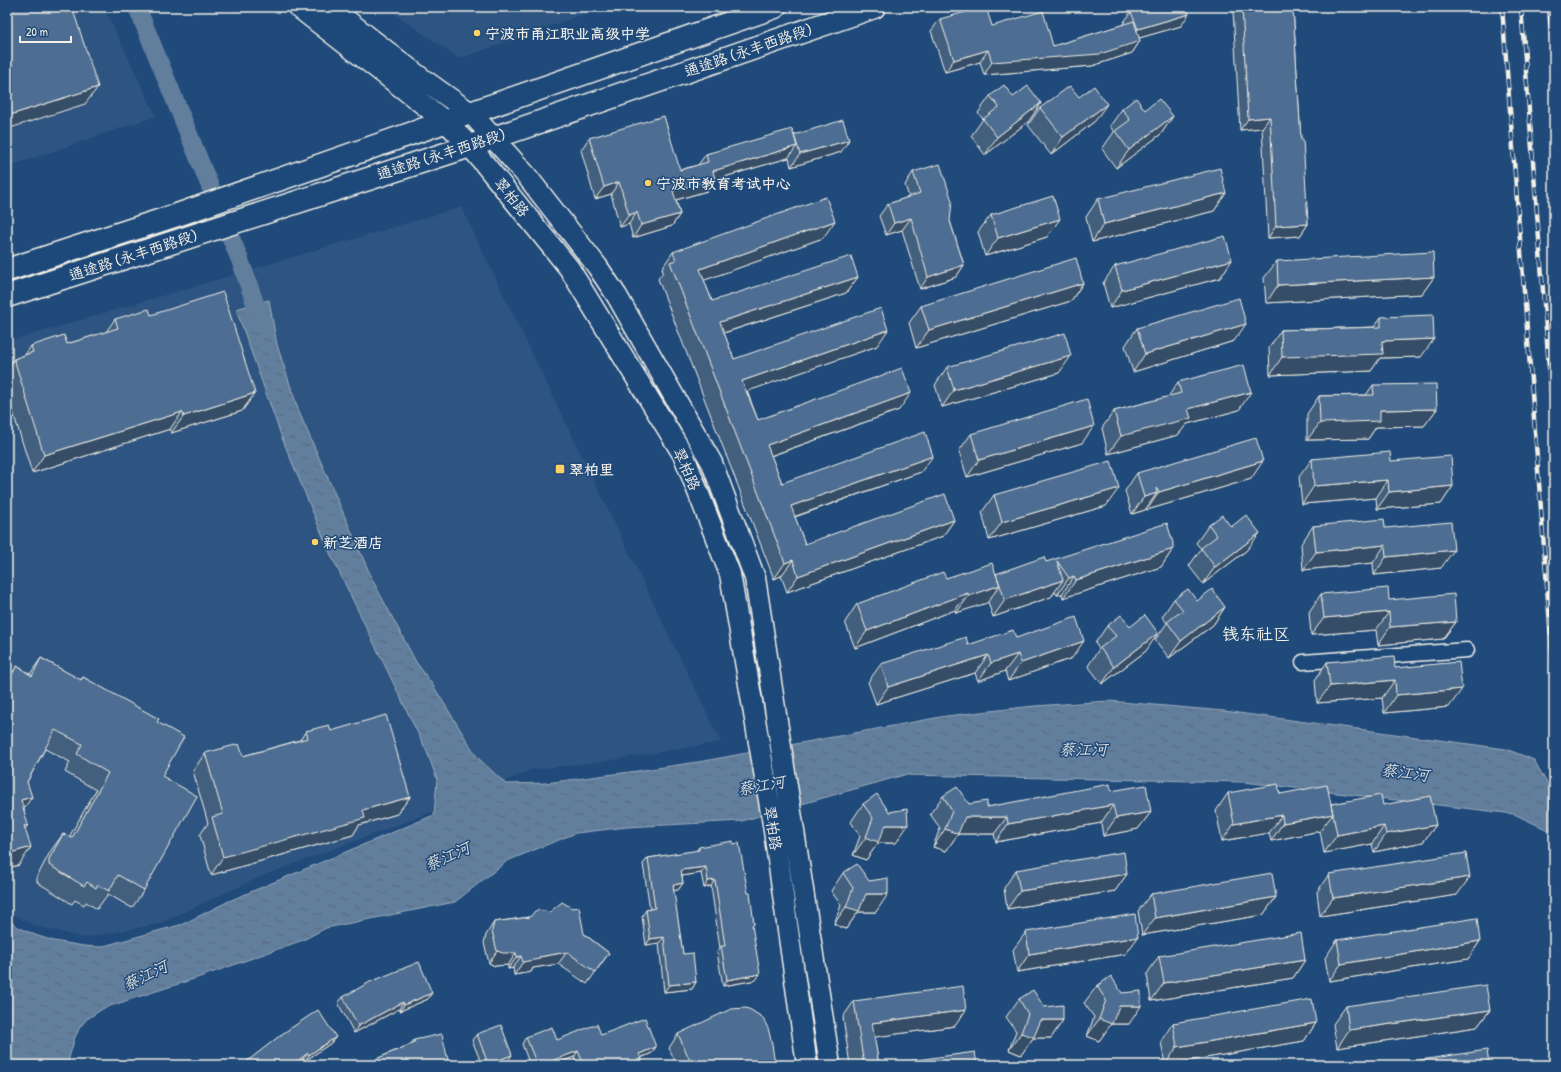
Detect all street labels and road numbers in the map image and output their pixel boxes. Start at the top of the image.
street label: 通途路 (永丰西路段) [681,18,815,82]
street label: 通途路 (永丰西路段) [374,123,508,185]
street label: 翠柏路 [490,173,534,221]
street label: 通途路 (永丰西路段) [66,224,200,286]
street label: 翠柏路 [668,444,706,494]
street label: 翠柏路 [759,804,787,852]

